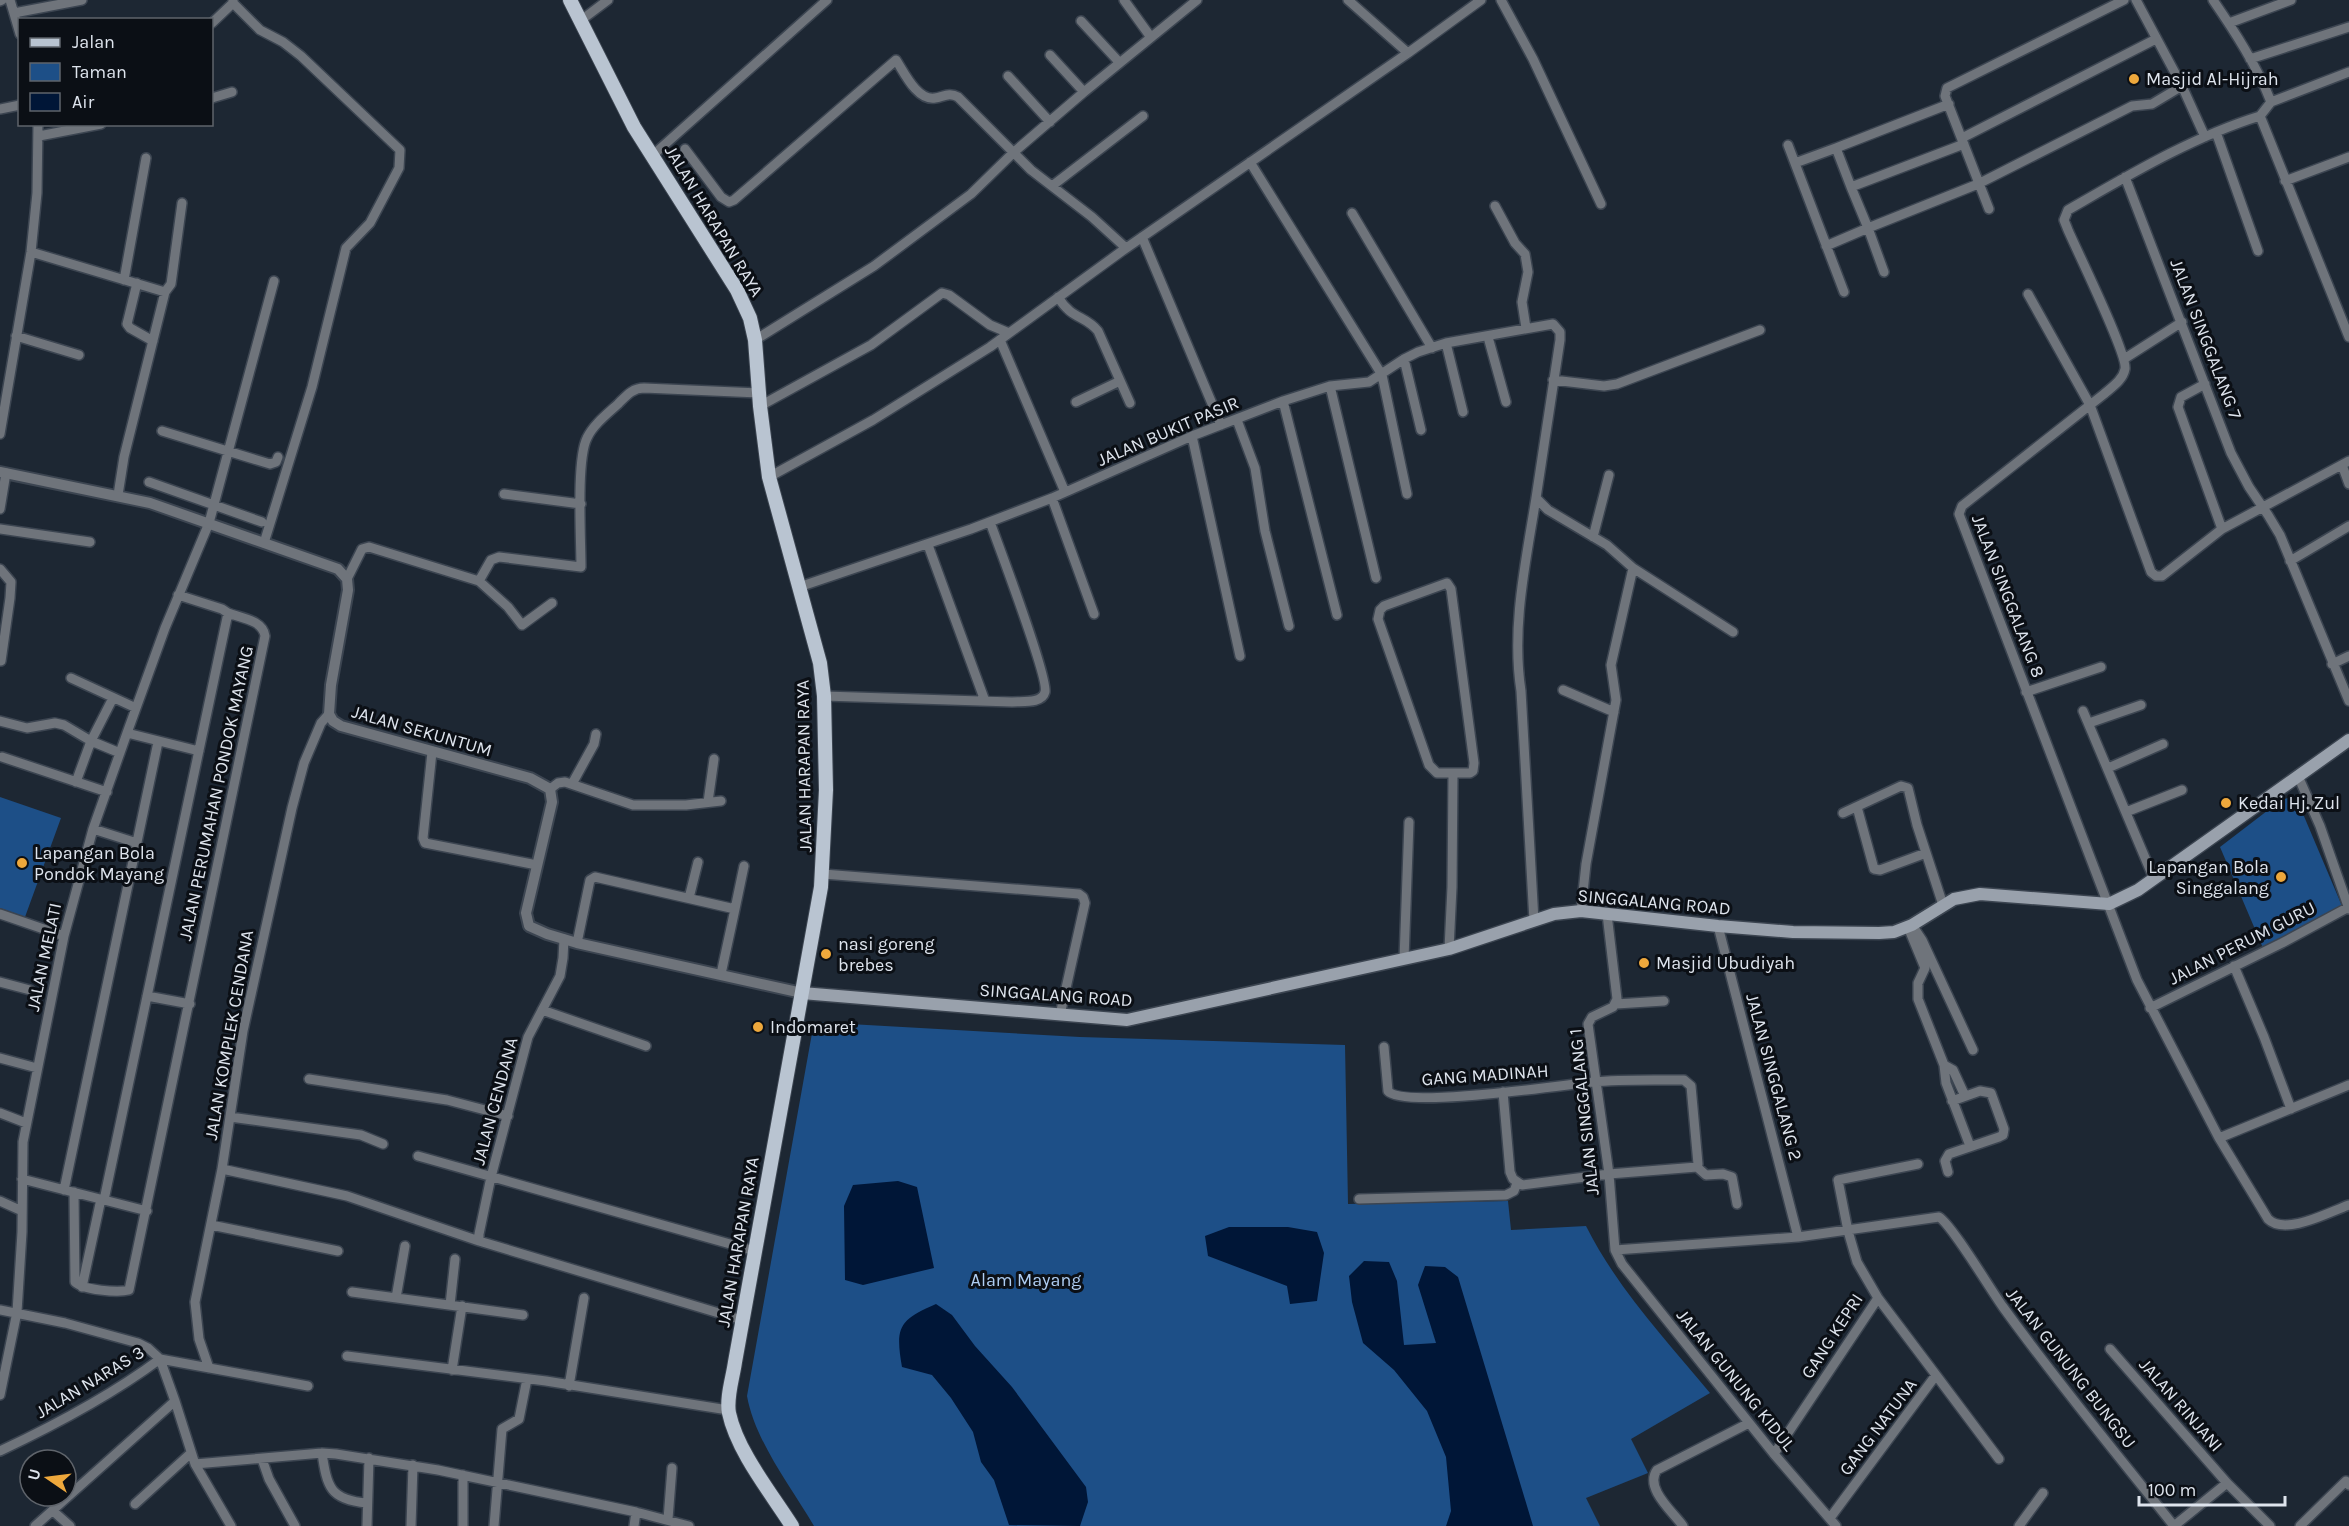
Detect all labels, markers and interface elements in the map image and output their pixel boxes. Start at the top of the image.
legend [18,18,213,126]
text: Jalan [72,31,115,53]
text: Taman [72,61,127,83]
place label: Masjid Al-Hijrah [2146,68,2279,90]
marker: Masjid Al-Hijrah [2127,72,2141,86]
text: Air [72,91,95,113]
street label: JALAN HARAPAN RAYA [660,141,768,301]
street label: JALAN SINGGALANG 7 [2165,256,2247,423]
street label: JALAN BUKIT PASIR [1094,391,1242,471]
street label: JALAN SINGGALANG 8 [1967,511,2049,681]
street label: JALAN PERUMAHAN PONDOK MAYANG [174,644,258,942]
street label: JALAN HARAPAN RAYA [791,679,817,853]
street label: JALAN SEKUNTUM [349,700,495,762]
place label: Kedai Hj. Zul [2238,792,2340,814]
marker: Kedai Hj. Zul [2219,796,2233,810]
place label: Lapangan Bola Pondok Mayang [34,842,164,885]
marker: Lapangan Bola Pondok Mayang [15,856,29,870]
place label: Lapangan Bola Singgalang [2148,856,2269,899]
marker: Lapangan Bola Singgalang [2274,870,2288,884]
street label: SINGGALANG ROAD [1577,884,1731,920]
street label: JALAN PERUM GURU [2165,897,2319,989]
street label: JALAN MELATI [22,901,66,1013]
street label: JALAN KOMPLEK CENDANA [200,928,258,1142]
place label: nasi goreng brebes [838,933,935,976]
marker: nasi goreng brebes [819,947,833,961]
place label: Masjid Ubudiyah [1656,952,1795,974]
marker: Masjid Ubudiyah [1637,956,1651,970]
street label: SINGGALANG ROAD [979,979,1133,1011]
street label: JALAN SINGGALANG 2 [1741,991,1807,1163]
place label: Indomaret [770,1016,856,1038]
marker: Indomaret [751,1020,765,1034]
street label: JALAN SINGGALANG 1 [1564,1028,1604,1196]
street label: JALAN CENDANA [467,1035,523,1167]
street label: GANG MADINAH [1421,1060,1549,1090]
street label: JALAN HARAPAN RAYA [712,1155,764,1329]
park label: Alam Mayang [971,1269,1081,1291]
street label: JALAN GUNUNG BUNGSU [2001,1283,2141,1453]
street label: GANG KEPRI [1796,1289,1868,1383]
street label: JALAN GUNUNG KIDUL [1672,1304,1800,1456]
street label: JALAN NARAS 3 [32,1341,148,1423]
street label: JALAN RINJANI [2135,1354,2227,1456]
street label: GANG NATUNA [1834,1374,1922,1480]
north arrow [18,1448,78,1508]
text: U [23,1467,44,1482]
scale bar [2139,1469,2284,1507]
text: 100 m [2148,1479,2196,1501]

